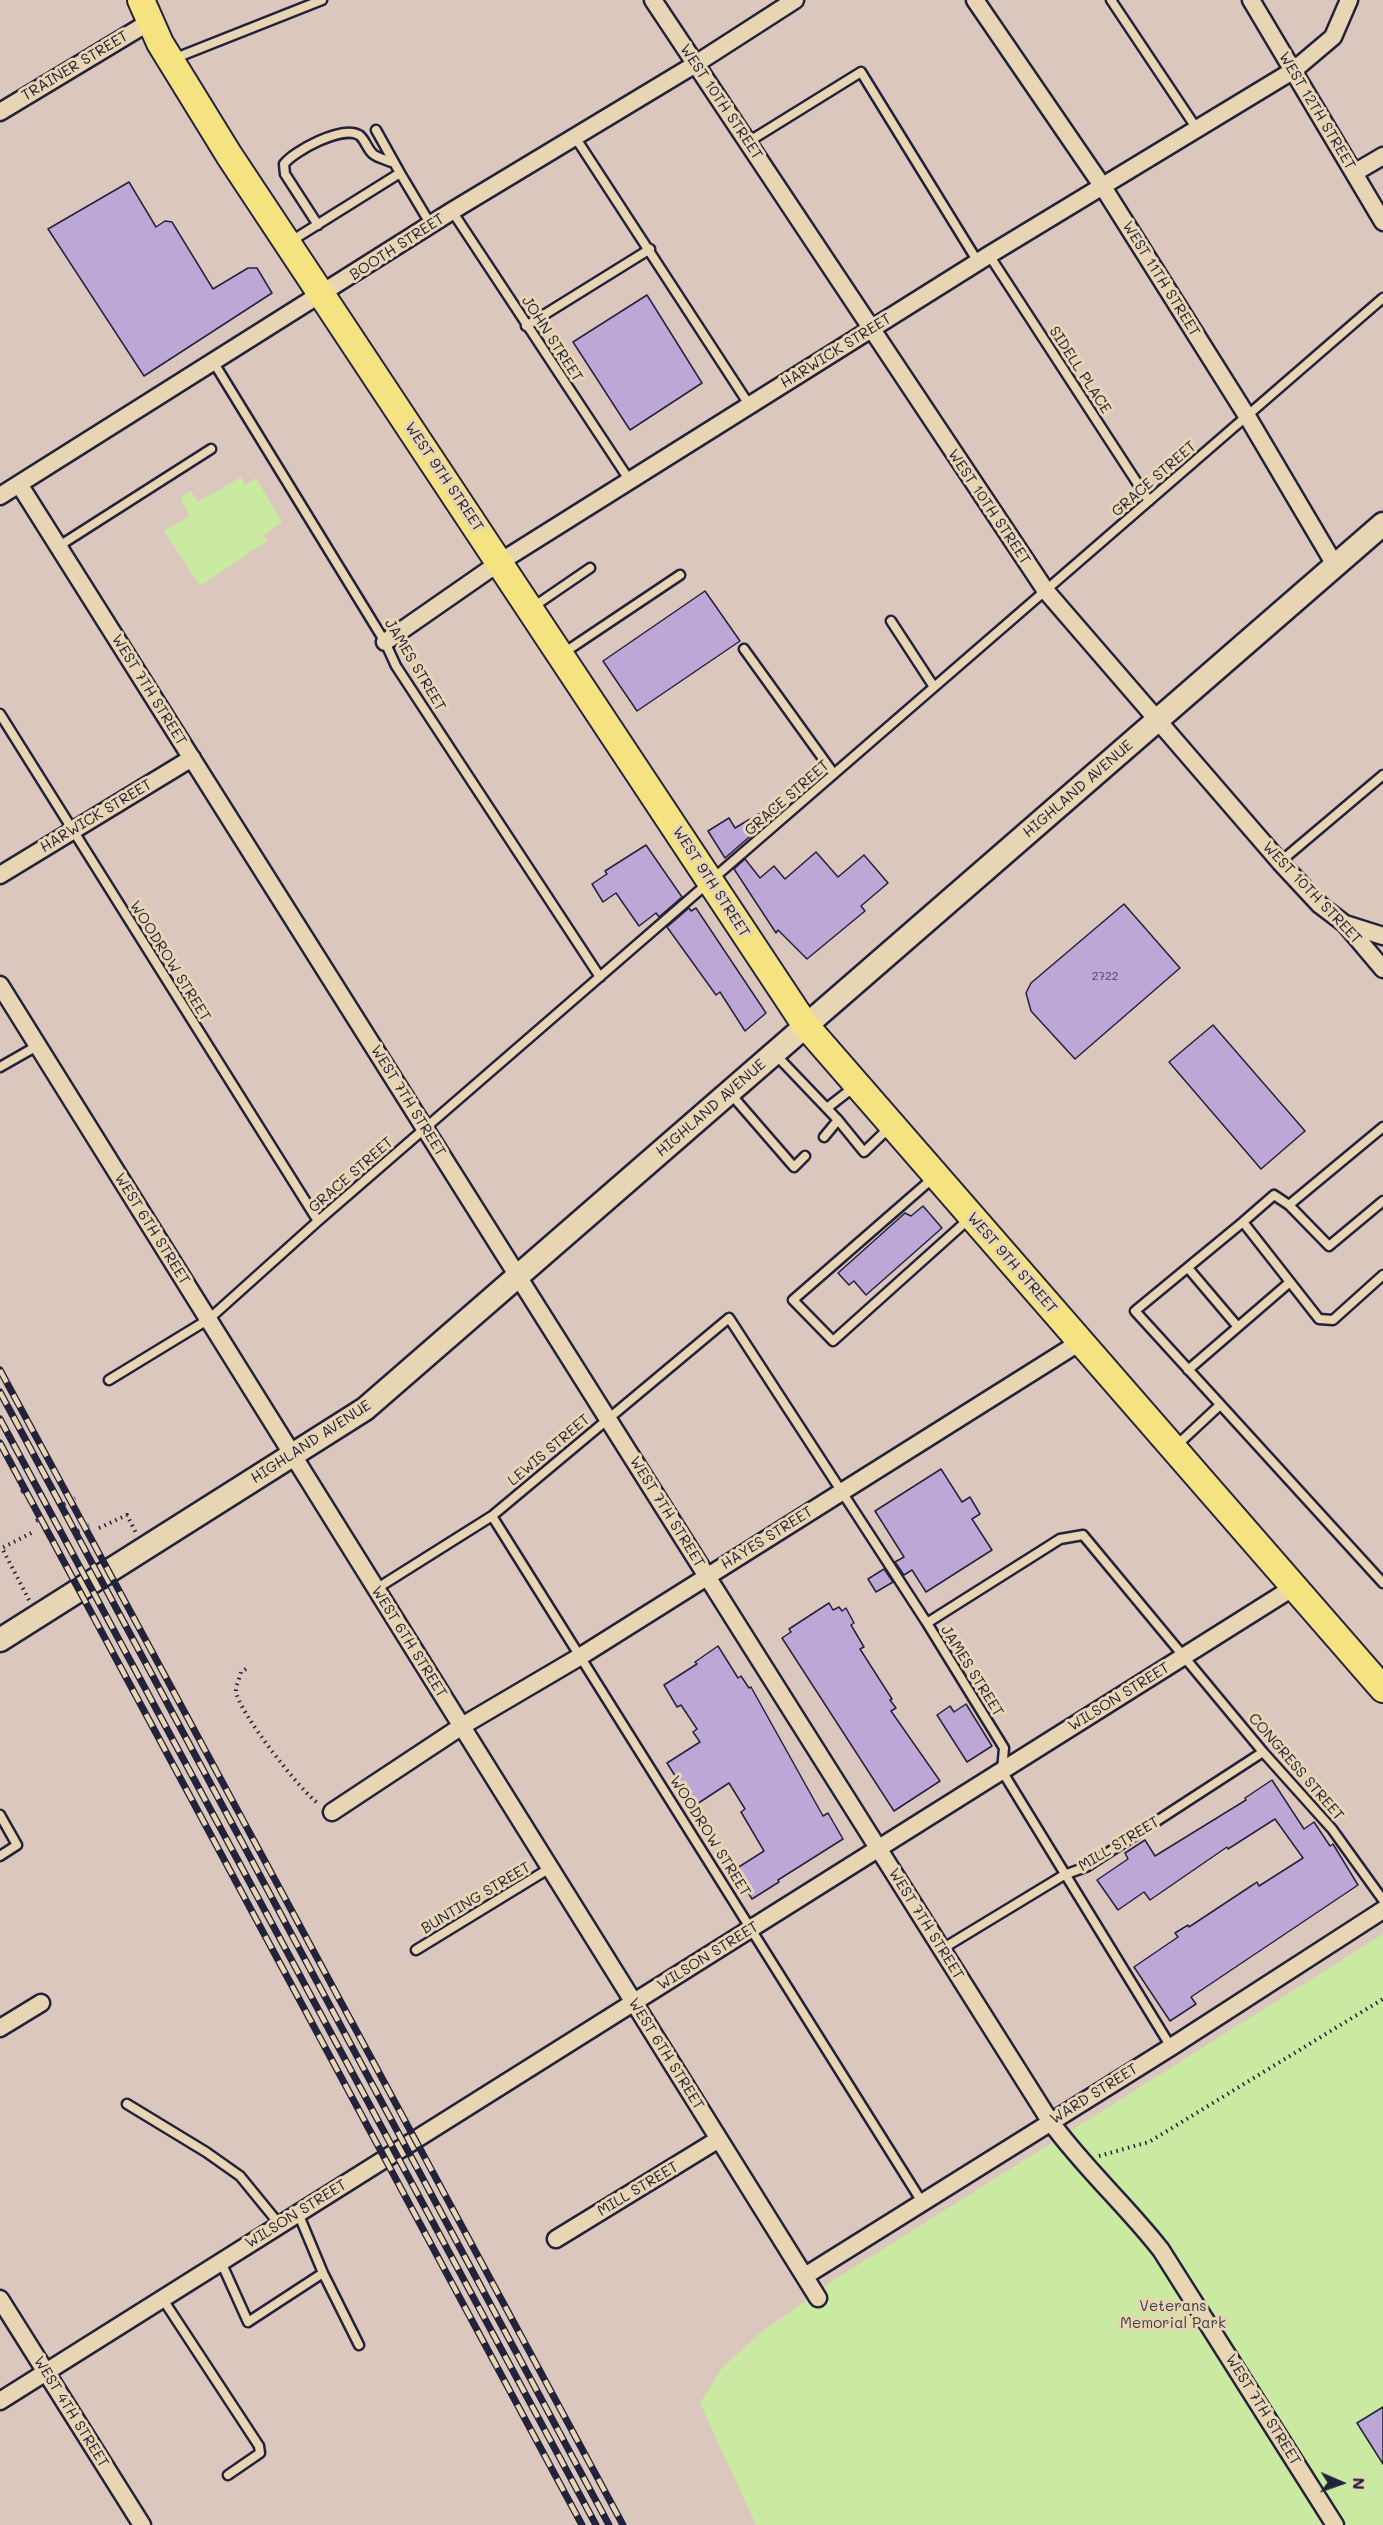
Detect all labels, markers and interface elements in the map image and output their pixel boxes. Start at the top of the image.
street label: TRAINER STREET [19,27,131,105]
street label: WEST 10TH STREET [676,41,766,163]
street label: WEST 12TH STREET [1275,49,1359,173]
street label: BOOTH STREET [346,210,448,284]
street label: WEST 11TH STREET [1118,218,1204,340]
street label: JOHN STREET [518,293,586,385]
street label: HARWICK STREET [777,310,895,392]
street label: SIDELL PLACE [1045,323,1115,417]
street label: WEST 9TH STREET [401,419,487,535]
street label: GRACE STREET [1108,437,1200,521]
street label: WEST 10TH STREET [944,446,1034,568]
street label: JAMES STREET [380,616,450,714]
street label: WEST 7TH STREET [108,631,190,749]
street label: HIGHLAND AVENUE [1019,736,1137,842]
street label: GRACE STREET [741,756,833,840]
street label: HARWICK STREET [37,776,155,856]
street label: WEST 9TH STREET [669,823,753,941]
street label: WEST 10TH STREET [1259,838,1365,948]
street label: WOODROW STREET [126,897,214,1025]
house number: 2722 [1092,969,1118,983]
street label: WEST 7TH STREET [367,1042,449,1160]
street label: HIGHLAND AVENUE [652,1055,770,1161]
street label: GRACE STREET [305,1133,397,1217]
street label: WEST 6TH STREET [110,1170,194,1288]
street label: WEST 9TH STREET [963,1209,1061,1317]
street label: HIGHLAND AVENUE [248,1396,374,1488]
street label: LEWIS STREET [504,1411,594,1489]
street label: WEST 7TH STREET [626,1453,708,1571]
street label: HAYES STREET [718,1503,816,1573]
street label: WEST 6TH STREET [367,1583,451,1701]
street label: JAMES STREET [937,1622,1007,1720]
street label: WILSON STREET [1065,1659,1173,1735]
street label: CONGRESS STREET [1244,1710,1348,1824]
street label: WOODROW STREET [666,1772,754,1900]
street label: MILL STREET [1075,1813,1163,1875]
street label: BUNTING STREET [418,1858,534,1938]
street label: WEST 7TH STREET [885,1865,967,1983]
street label: WILSON STREET [654,1918,762,1994]
street label: WEST 6TH STREET [624,1995,708,2113]
street label: WARD STREET [1047,2060,1141,2128]
street label: MILL STREET [594,2158,682,2220]
street label: WILSON STREET [242,2176,350,2252]
park label: Veterans Memorial Park [1120,2297,1226,2332]
street label: WEST 7TH STREET [1222,2351,1304,2469]
street label: WEST 4TH STREET [29,2353,113,2471]
north arrow [1311,2453,1371,2513]
text: N [1349,2477,1370,2490]

